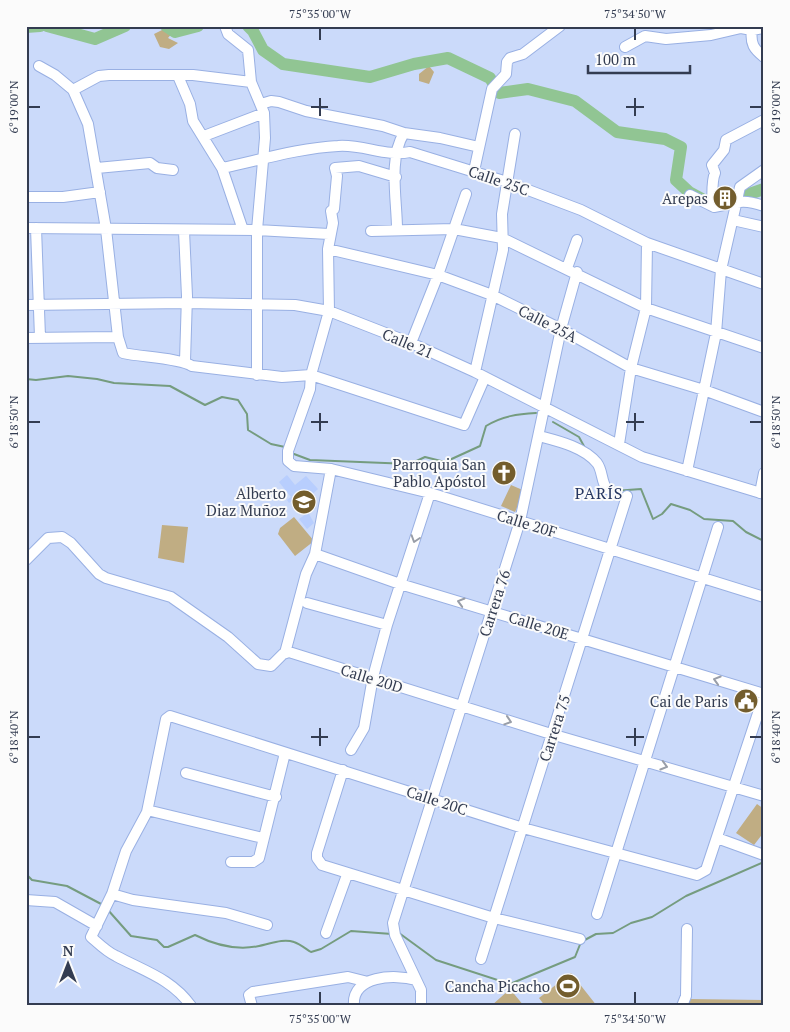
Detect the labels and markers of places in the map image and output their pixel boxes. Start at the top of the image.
building icon: Arepas [712,185,738,211]
place label: Arepas [662,188,708,208]
place label: Parroquia San Pablo Apóstol [393,454,486,491]
church icon: Parroquia San Pablo Apóstol [491,460,517,486]
place label: Alberto Diaz Muñoz [206,483,286,520]
school or university icon: Alberto Diaz Muñoz [291,489,317,515]
public building icon: Cai de Paris [733,688,759,714]
place label: Cai de Paris [650,691,728,711]
sports icon: Cancha Picacho [555,973,581,999]
place label: Cancha Picacho [445,976,550,996]

